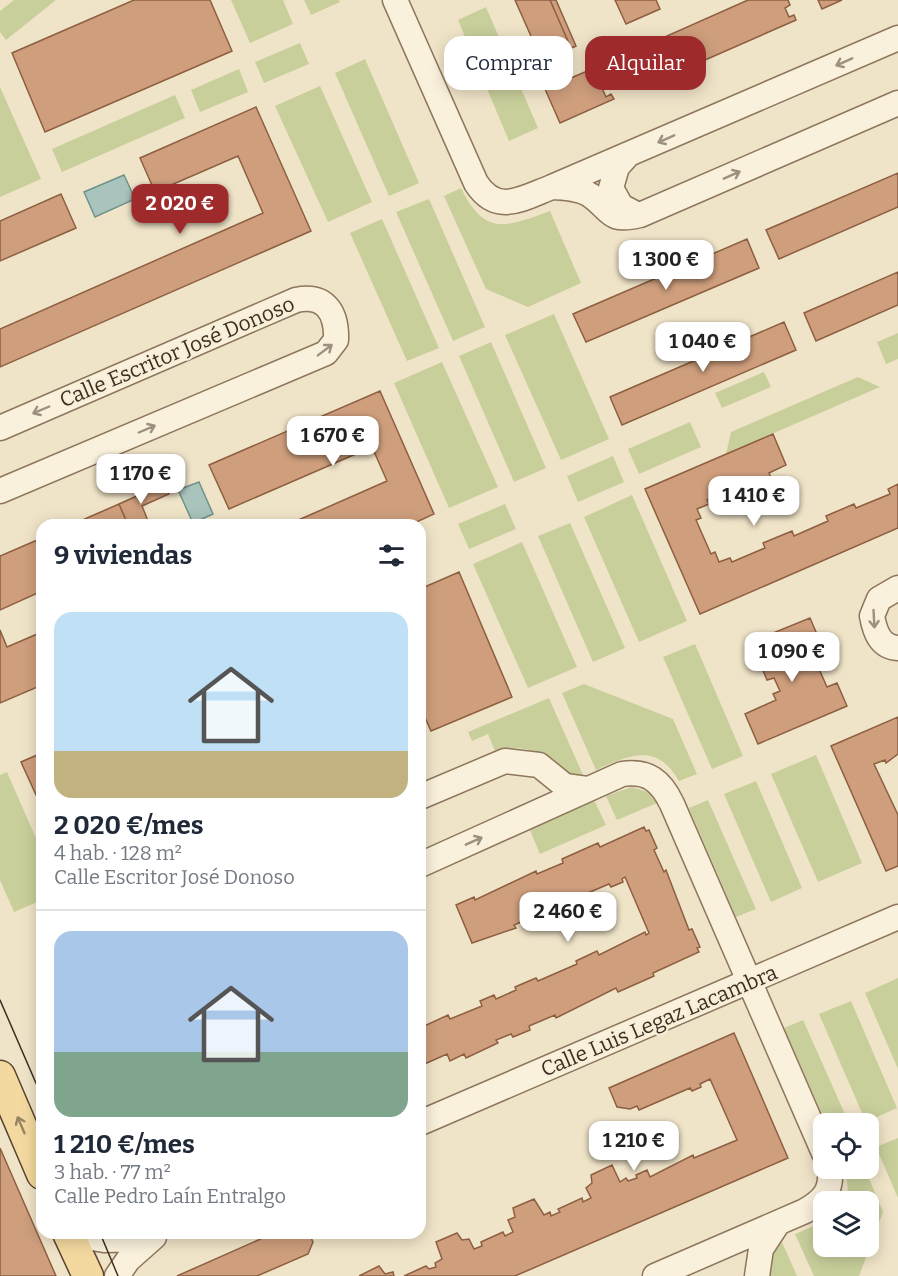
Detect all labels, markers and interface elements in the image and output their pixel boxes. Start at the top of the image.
chip: Comprar [444,36,573,90]
chip: Alquilar [585,36,706,90]
one-way arrow [836,57,854,68]
one-way arrow [657,134,675,146]
one-way arrow [723,169,741,181]
pin: 2 020 € [125,184,235,235]
text: 2 020 € [145,191,215,215]
pin: 1 300 € [611,240,721,291]
text: 1 300 € [633,247,699,271]
street label: Calle Escritor José Donoso [56,291,298,413]
pin: 1 040 € [648,322,758,373]
text: 1 040 € [669,329,737,353]
one-way arrow [317,344,333,357]
one-way arrow [33,405,51,416]
pin: 1 670 € [278,416,388,467]
one-way arrow [138,423,156,434]
text: 1 670 € [301,423,365,447]
pin: 1 170 € [86,454,196,505]
text: 1 170 € [110,461,172,485]
pin: 1 410 € [699,476,809,527]
text: 1 410 € [722,483,786,507]
icon: filters [375,539,408,572]
text: 9 viviendas [54,540,192,571]
one-way arrow [869,609,880,628]
pin: 1 090 € [737,632,847,683]
text: 1 090 € [759,639,825,663]
icon: home [177,651,285,759]
text: 2 020 €/mes [54,810,203,841]
one-way arrow [464,835,482,846]
text: 4 hab. · 128 m² [54,841,182,865]
text: Calle Escritor José Donoso [54,865,295,889]
pin: 2 460 € [513,892,623,943]
text: 2 460 € [533,899,603,923]
street label: Calle Luis Legaz Lacambra [537,959,782,1083]
icon: home [177,970,285,1078]
map controls [813,1113,879,1257]
button: locate [813,1113,879,1179]
one-way arrow [15,1116,26,1134]
pin: 1 210 € [579,1121,689,1172]
text: 1 210 € [603,1128,665,1152]
text: 1 210 €/mes [54,1129,195,1160]
text: 3 hab. · 77 m² [54,1160,171,1184]
text: Calle Pedro Laín Entralgo [54,1184,286,1208]
button: layers [813,1191,879,1257]

